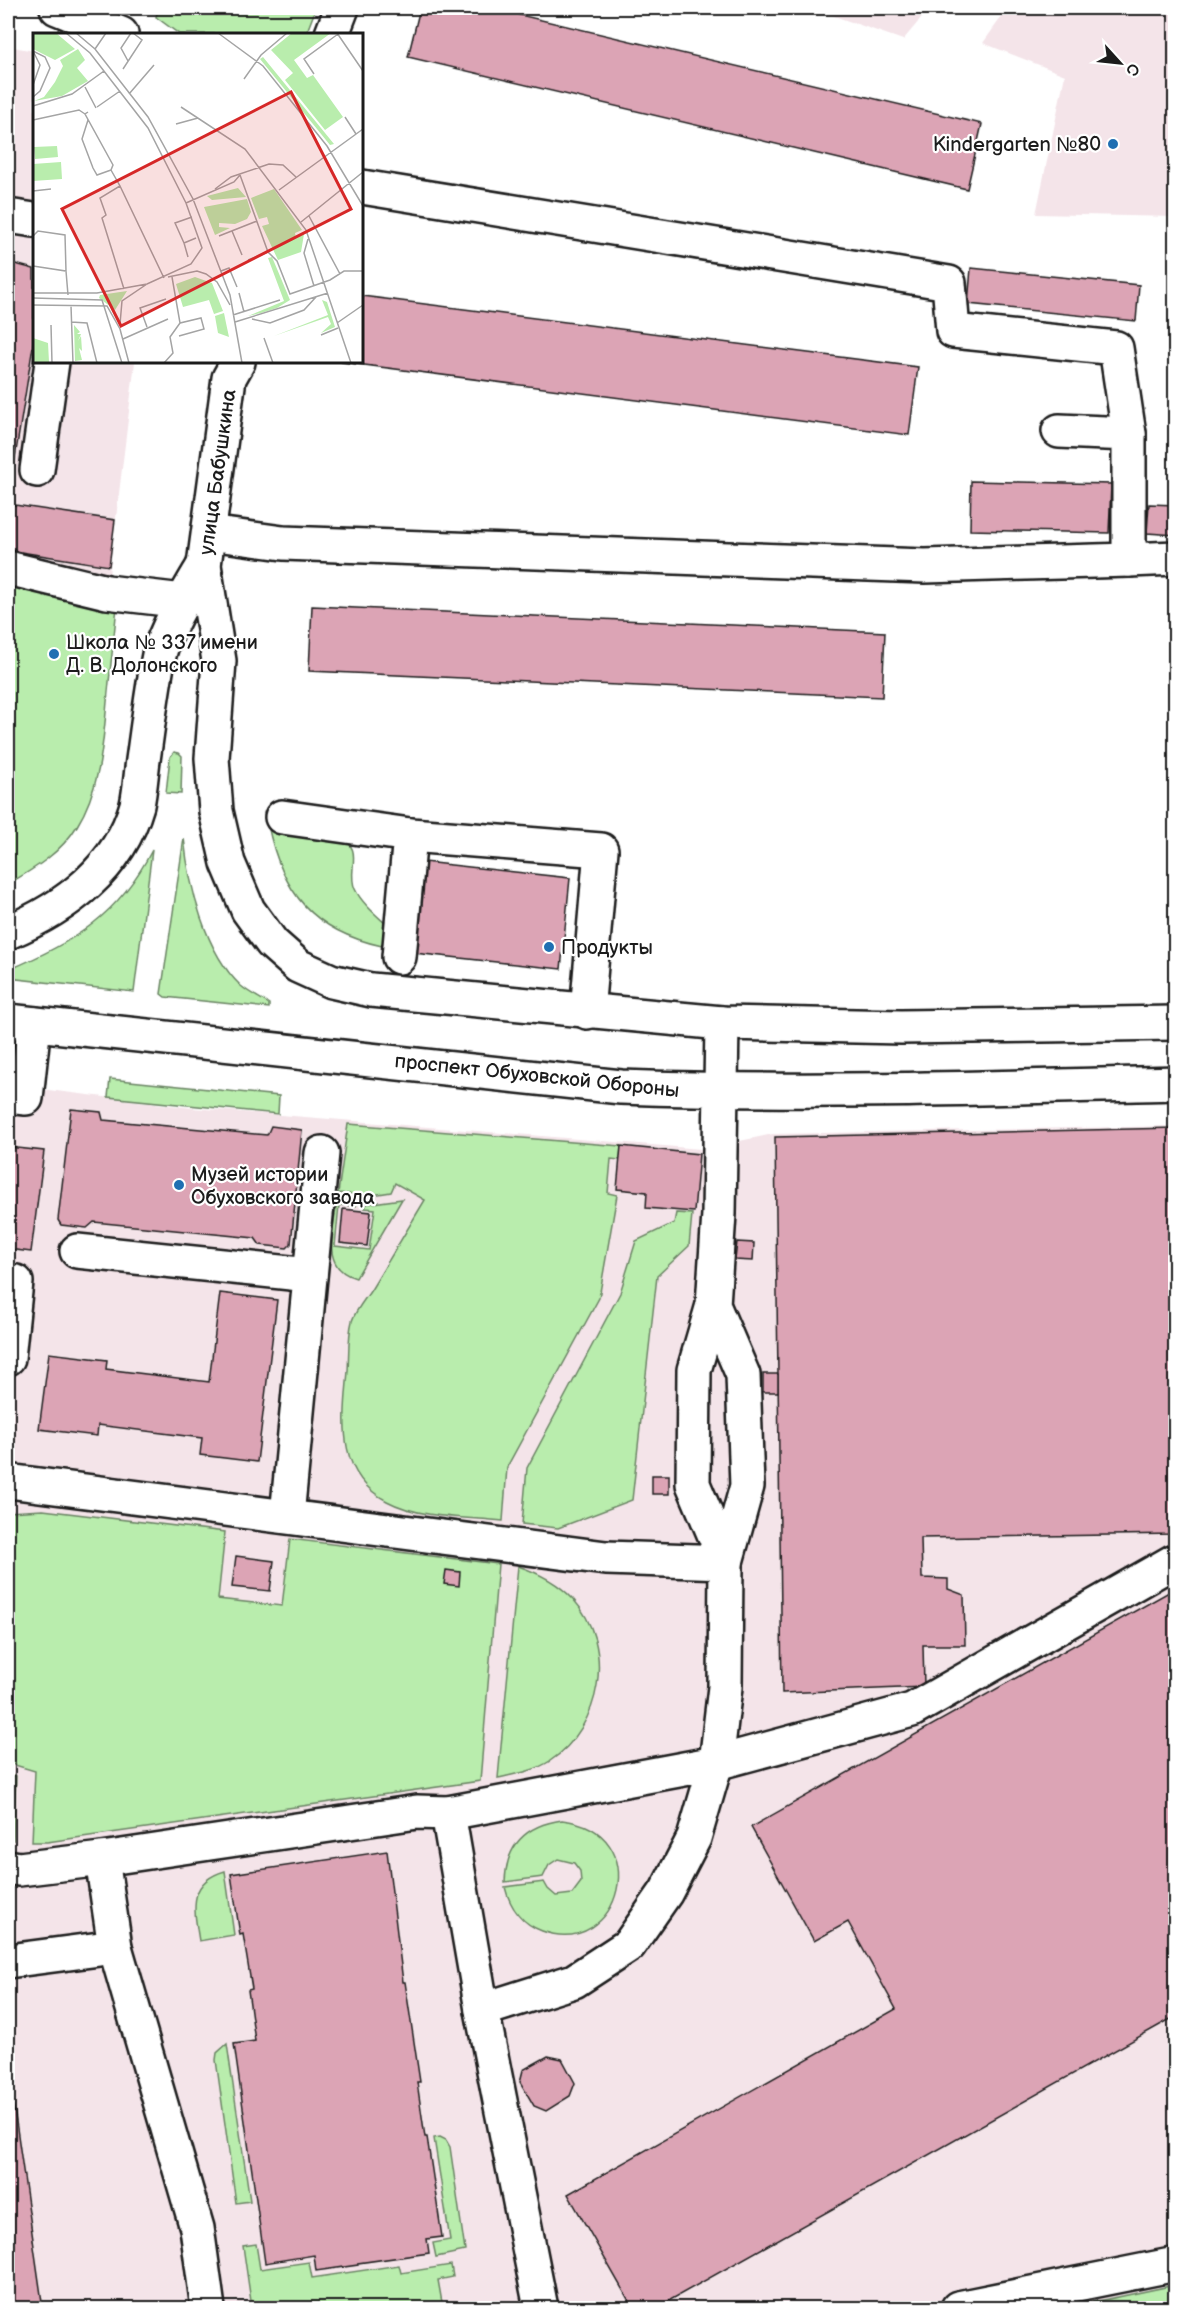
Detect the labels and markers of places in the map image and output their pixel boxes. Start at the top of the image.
place label: Kindergarten №80 [933,133,1101,157]
marker: Kindergarten №80 [1106,137,1120,151]
place label: Школа № 337 имени Д. В. Долонского [66,631,258,678]
marker: Школа № 337 имени Д. В. Долонского [47,647,61,661]
place label: Продукты [561,936,653,960]
marker: Продукты [542,940,556,954]
place label: Музей истории Обуховского завода [191,1163,375,1210]
marker: Музей истории Обуховского завода [172,1178,186,1192]

